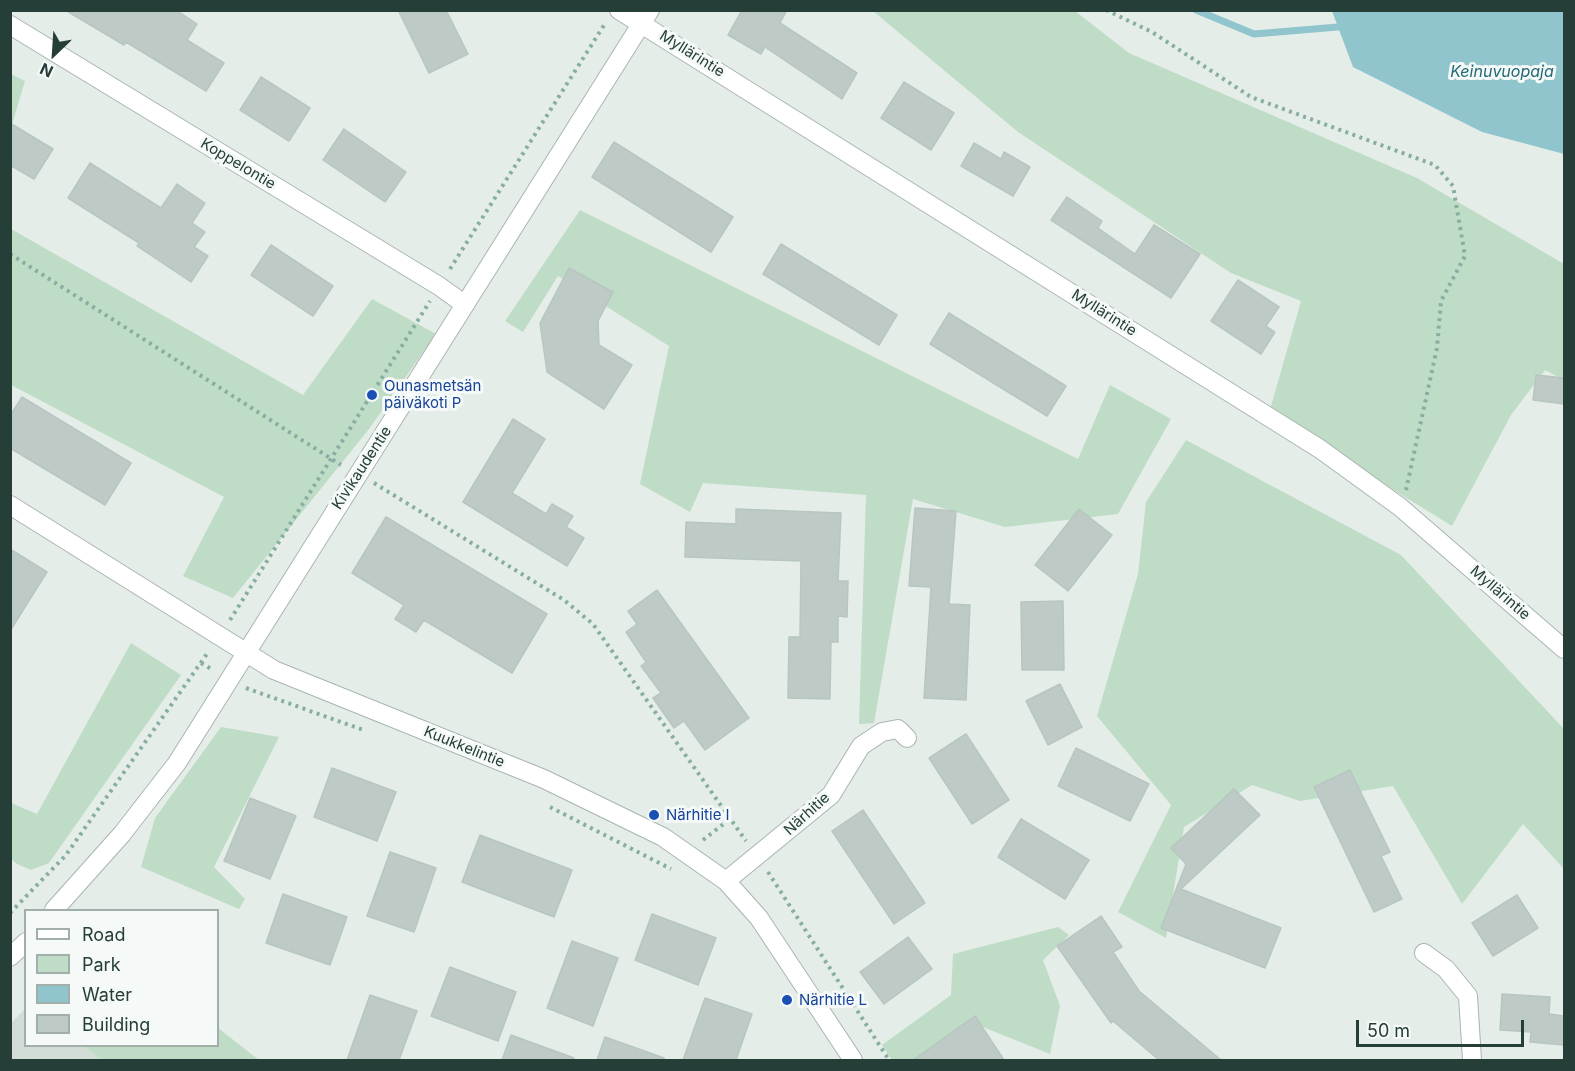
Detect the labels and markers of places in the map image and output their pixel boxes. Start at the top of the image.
place label: Ounasmetsän päiväkoti P [384,377,481,412]
marker: Ounasmetsän päiväkoti P [365,388,379,402]
place label: Närhitie I [666,806,730,824]
marker: Närhitie I [647,808,661,822]
place label: Närhitie L [799,991,867,1009]
marker: Närhitie L [780,993,794,1007]

